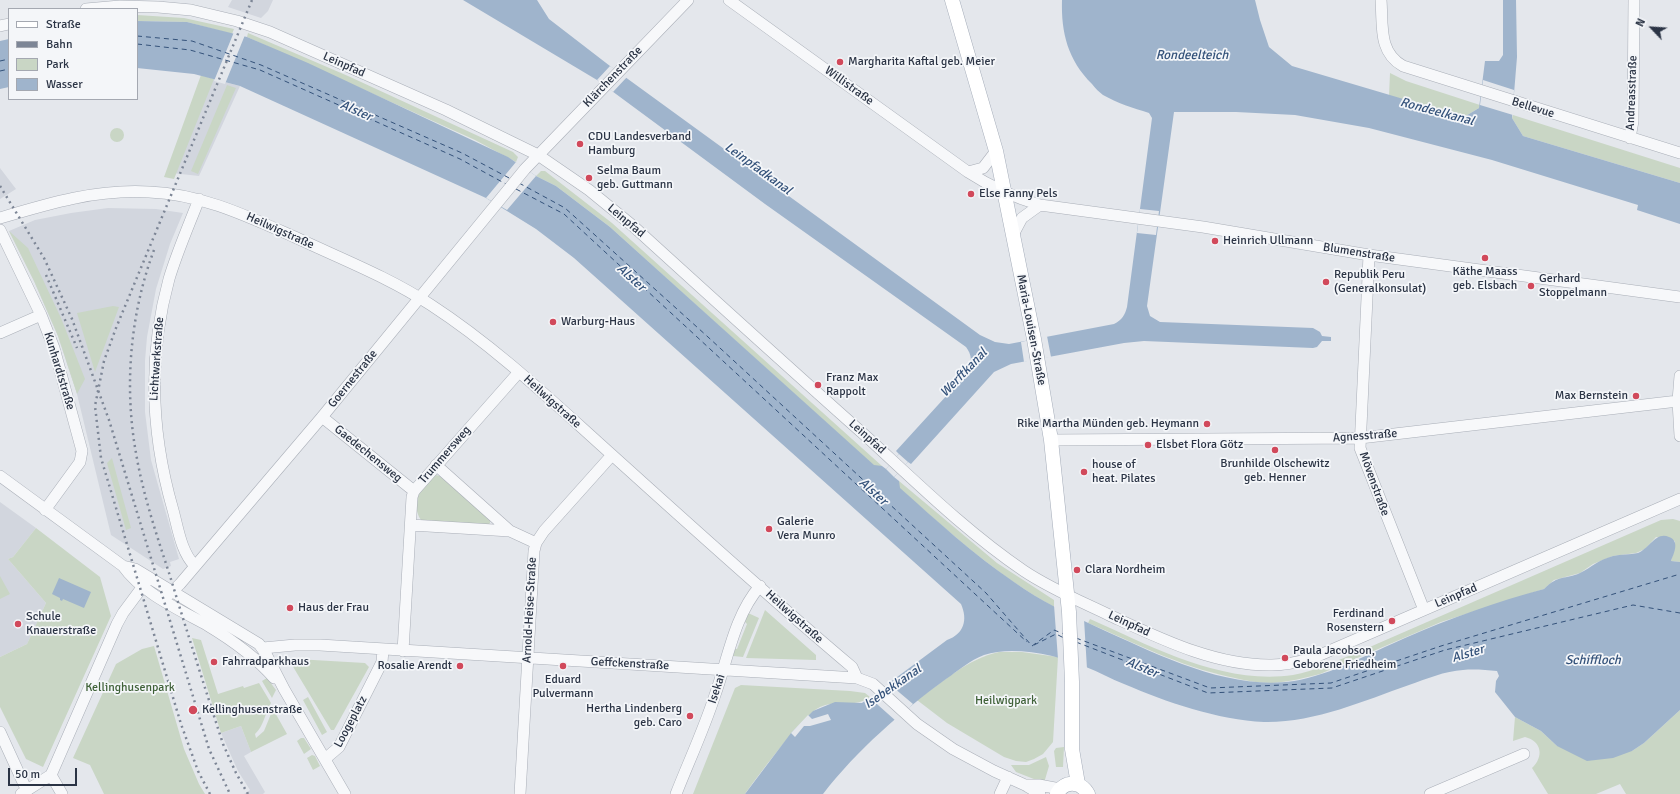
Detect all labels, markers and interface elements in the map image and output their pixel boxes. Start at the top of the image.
legend [8,8,138,100]
north arrow [1632,8,1672,48]
text: Straße [46,17,81,32]
text: N [1633,17,1648,29]
text: Bahn [46,37,72,52]
street label: Klärchenstraße [580,44,646,110]
water label: Rondeelteich [1156,48,1228,64]
street label: Leinpfad [321,49,367,81]
place label: Margharita Kaftal geb. Meier [848,55,995,69]
street label: Andreasstraße [1623,55,1641,131]
text: Park [46,57,69,72]
marker: Margharita Kaftal geb. Meier [835,57,845,67]
street label: Willistraße [822,63,876,109]
text: Wasser [46,77,83,92]
water label: Rondeelkanal [1398,95,1476,129]
street label: Bellevue [1510,95,1556,121]
water label: Alster [338,97,374,125]
place label: CDU Landesverband Hamburg [588,130,691,158]
marker: CDU Landesverband Hamburg [575,139,585,149]
water label: Leinpfadkanal [722,140,794,198]
place label: Selma Baum geb. Guttmann [597,164,673,192]
marker: Selma Baum geb. Guttmann [584,173,594,183]
place label: Else Fanny Pels [979,187,1058,201]
marker: Else Fanny Pels [966,189,976,199]
street label: Leinpfad [604,201,648,241]
street label: Heilwigstraße [244,210,316,252]
place label: Heinrich Ullmann [1223,234,1313,248]
marker: Heinrich Ullmann [1210,236,1220,246]
street label: Blumenstraße [1322,240,1396,266]
marker: Käthe Maass geb. Elsbach [1480,253,1490,263]
water label: Alster [614,261,648,295]
place label: Käthe Maass geb. Elsbach [1453,265,1517,293]
place label: Republik Peru (Generalkonsulat) [1334,268,1426,296]
place label: Gerhard Stoppelmann [1539,272,1607,300]
street label: Maria-Louisen-Straße [1013,273,1049,387]
marker: Republik Peru (Generalkonsulat) [1321,277,1331,287]
marker: Gerhard Stoppelmann [1526,281,1536,291]
place label: Warburg-Haus [561,315,635,329]
street label: Lichtwarkstraße [147,316,167,402]
marker: Warburg-Haus [548,317,558,327]
street label: Kunhardtstraße [40,330,78,412]
water label: Werftkanal [937,346,991,400]
street label: Goernestraße [325,347,381,411]
place label: Franz Max Rappolt [826,371,878,399]
street label: Heilwigstraße [520,372,584,432]
marker: Franz Max Rappolt [813,380,823,390]
place label: Max Bernstein [1555,389,1628,403]
marker: Max Bernstein [1631,391,1641,401]
street label: Leinpfad [846,417,888,457]
place label: Rike Martha Münden geb. Heymann [1017,417,1199,431]
marker: Rike Martha Münden geb. Heymann [1202,419,1212,429]
street label: Gaedechensweg [331,422,405,486]
street label: Trummersweg [416,423,474,487]
street label: Agnesstraße [1332,427,1398,445]
place label: Elsbet Flora Götz [1156,438,1243,452]
marker: Elsbet Flora Götz [1143,440,1153,450]
marker: Brunhilde Olschewitz geb. Henner [1270,445,1280,455]
street label: Mövenstraße [1356,450,1392,518]
place label: Brunhilde Olschewitz geb. Henner [1220,457,1330,485]
place label: house of heat. Pilates [1092,458,1155,486]
marker: house of heat. Pilates [1079,467,1089,477]
water label: Alster [856,475,890,509]
place label: Galerie Vera Munro [777,515,836,543]
marker: Galerie Vera Munro [764,524,774,534]
street label: Arnold-Heise-Straße [520,557,540,663]
place label: Clara Nordheim [1085,563,1165,577]
marker: Clara Nordheim [1072,565,1082,575]
street label: Leinpfad [1433,581,1479,611]
street label: Heilwigstraße [762,587,826,647]
place label: Haus der Frau [298,601,369,615]
marker: Haus der Frau [285,603,295,613]
place label: Ferdinand Rosenstern [1327,607,1384,635]
street label: Leinpfad [1106,608,1152,640]
place label: Schule Knauerstraße [26,610,96,638]
marker: Ferdinand Rosenstern [1387,616,1397,626]
marker: Schule Knauerstraße [13,619,23,629]
water label: Alster [1450,642,1486,666]
place label: Paula Jacobson, Geborene Friedheim [1293,644,1396,672]
marker: Paula Jacobson, Geborene Friedheim [1280,653,1290,663]
water label: Schiffloch [1565,653,1621,669]
water label: Alster [1124,654,1160,682]
place label: Fahrradparkhaus [222,655,309,669]
street label: Geffckenstraße [590,655,670,673]
marker: Fahrradparkhaus [209,657,219,667]
place label: Rosalie Arendt [377,659,452,673]
marker: Rosalie Arendt [455,661,465,671]
marker: Eduard Pulvermann [558,661,568,671]
water label: Isebekkanal [861,662,925,712]
street label: Isekai [705,672,729,706]
place label: Eduard Pulvermann [532,673,594,701]
park label: Kellinghusenpark [85,681,175,695]
street label: Loogeplatz [331,694,371,750]
park label: Heilwigpark [975,694,1037,708]
place label: Hertha Lindenberg geb. Caro [586,702,682,730]
place label: Kellinghusenstraße [202,703,302,717]
marker: Kellinghusenstraße [187,704,199,716]
marker: Hertha Lindenberg geb. Caro [685,711,695,721]
scale bar [10,760,79,786]
text: 50 m [15,767,40,782]

